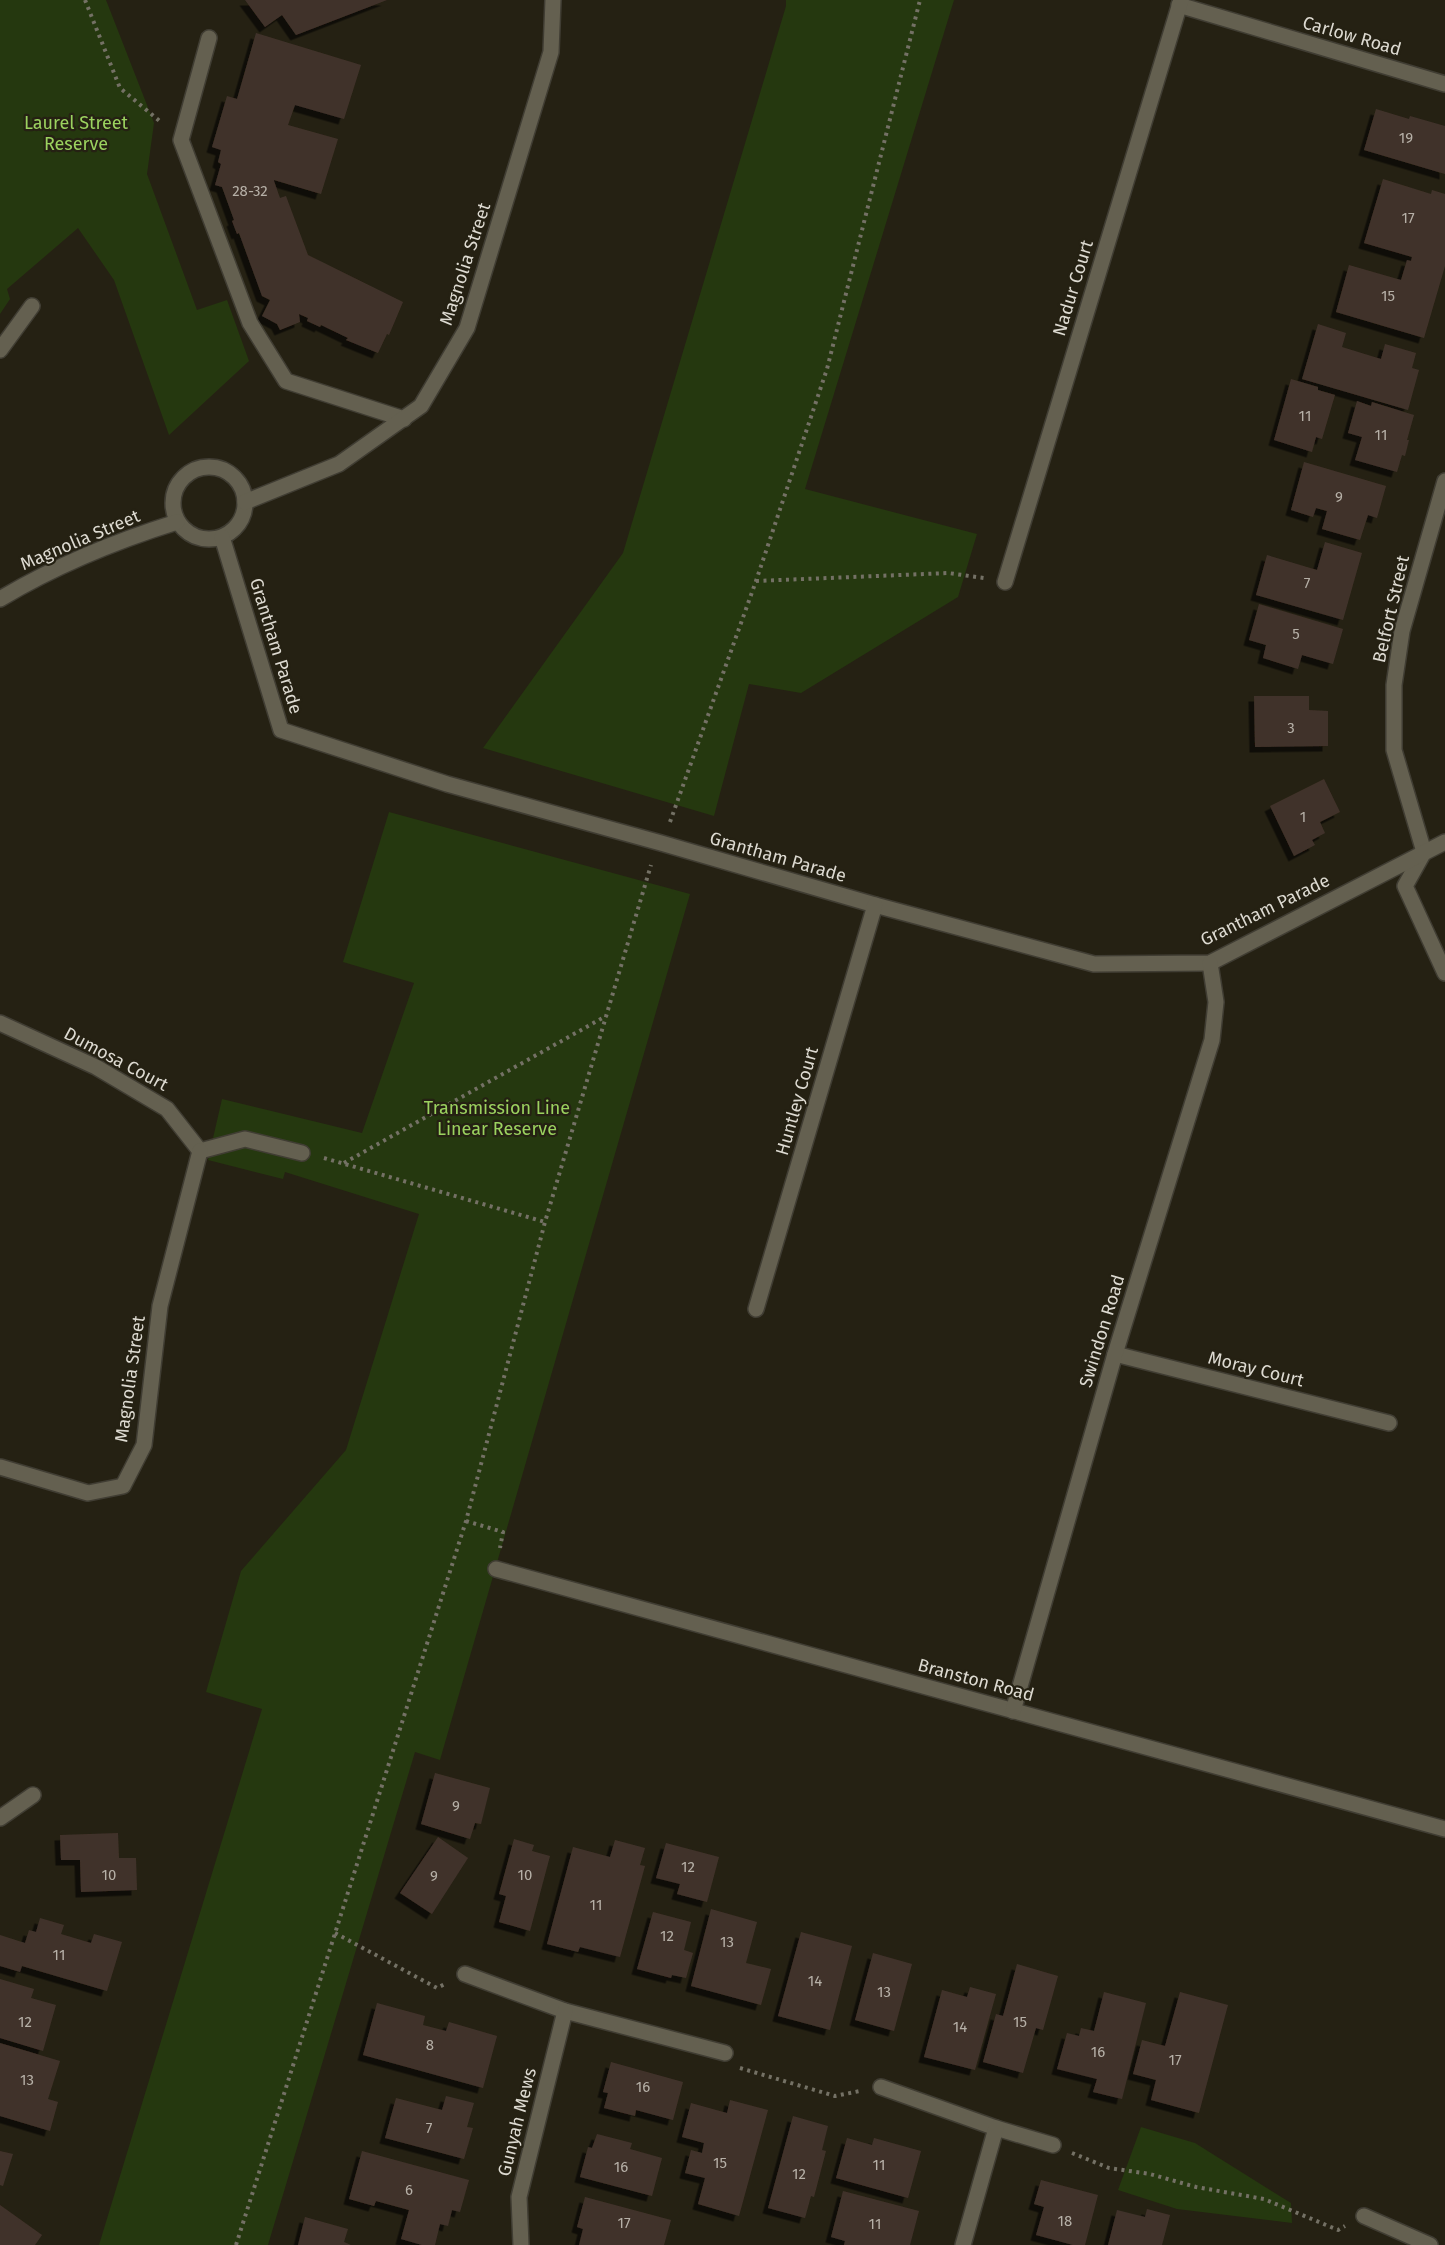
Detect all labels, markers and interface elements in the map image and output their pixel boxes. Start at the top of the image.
street label: Carlow Road [1300,11,1404,61]
park label: Laurel Street Reserve [24,112,129,155]
house number: 19 [1399,129,1413,147]
house number: 28-32 [232,182,268,200]
street label: Magnolia Street [435,199,495,328]
house number: 17 [1401,209,1415,227]
street label: Nadur Court [1048,237,1098,339]
house number: 15 [1381,287,1395,305]
house number: 11 [1299,407,1311,425]
house number: 11 [1375,426,1387,444]
house number: 9 [1335,488,1343,506]
street label: Magnolia Street [17,505,144,575]
street label: Belfort Street [1368,553,1414,665]
house number: 7 [1304,574,1311,592]
street label: Grantham Parade [245,575,307,717]
house number: 5 [1292,625,1300,643]
house number: 3 [1287,719,1295,737]
house number: 1 [1300,808,1306,826]
street label: Grantham Parade [707,827,849,887]
street label: Grantham Parade [1197,869,1333,951]
street label: Dumosa Court [60,1022,172,1096]
street label: Huntley Court [771,1044,823,1158]
park label: Transmission Line Linear Reserve [424,1097,570,1140]
street label: Swindon Road [1074,1272,1130,1390]
street label: Magnolia Street [110,1314,150,1444]
street label: Moray Court [1206,1346,1307,1392]
street label: Branston Road [915,1654,1037,1706]
house number: 9 [452,1797,460,1815]
house number: 12 [681,1858,695,1876]
house number: 10 [102,1866,116,1884]
house number: 10 [518,1866,532,1884]
house number: 9 [430,1867,438,1885]
house number: 11 [590,1896,602,1914]
house number: 12 [660,1927,674,1945]
house number: 13 [720,1933,734,1951]
house number: 11 [53,1946,65,1964]
house number: 14 [808,1972,822,1990]
house number: 13 [877,1983,891,2001]
house number: 12 [18,2013,32,2031]
house number: 15 [1013,2013,1027,2031]
house number: 14 [953,2018,967,2036]
house number: 8 [426,2036,434,2054]
house number: 16 [1091,2043,1105,2061]
house number: 17 [1168,2051,1182,2069]
street label: Gunyah Mews [493,2065,541,2179]
house number: 13 [20,2071,34,2089]
house number: 16 [636,2078,650,2096]
house number: 7 [426,2119,433,2137]
house number: 15 [713,2154,727,2172]
house number: 11 [873,2156,885,2174]
house number: 16 [614,2158,628,2176]
house number: 12 [792,2165,806,2183]
house number: 6 [405,2181,413,2199]
house number: 18 [1058,2212,1072,2230]
house number: 17 [617,2214,631,2232]
house number: 11 [869,2215,881,2233]

